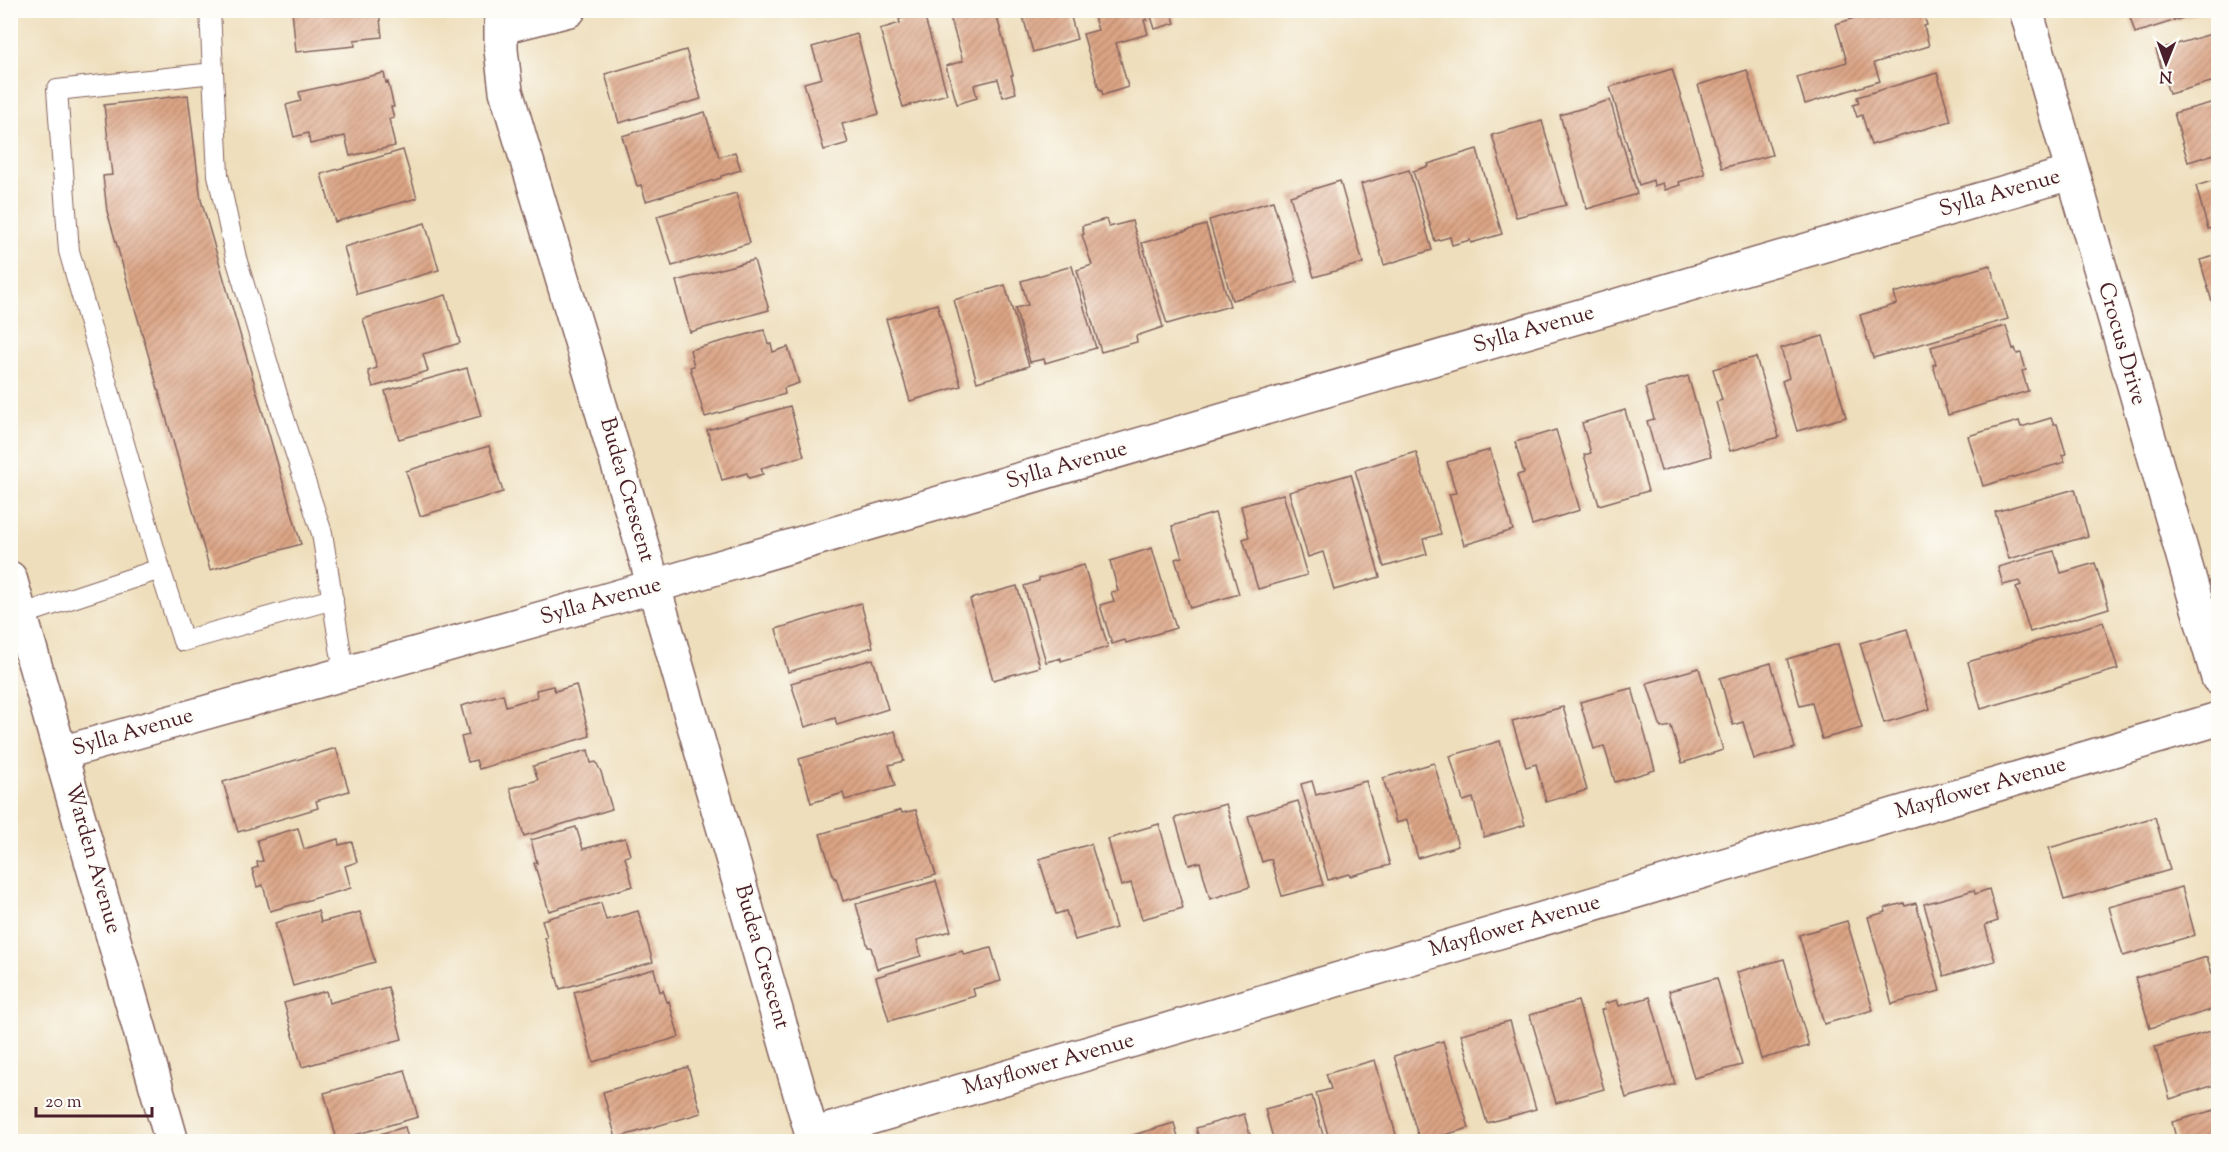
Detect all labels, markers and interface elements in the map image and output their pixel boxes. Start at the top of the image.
north arrow [2136,33,2196,93]
text: N [2159,64,2172,87]
street label: Sylla Avenue [1936,161,2064,227]
street label: Crocus Drive [2088,279,2154,409]
street label: Sylla Avenue [1470,297,1598,363]
street label: Budea Crescent [590,414,662,566]
street label: Sylla Avenue [1003,433,1131,499]
street label: Sylla Avenue [537,569,665,635]
street label: Sylla Avenue [69,700,197,766]
street label: Mayflower Avenue [1892,749,2070,829]
street label: Warden Avenue [55,780,129,938]
street label: Budea Crescent [725,881,797,1033]
street label: Mayflower Avenue [1426,887,1604,967]
street label: Mayflower Avenue [960,1025,1138,1105]
scale bar [36,1080,152,1118]
text: 20 m [45,1090,82,1116]

